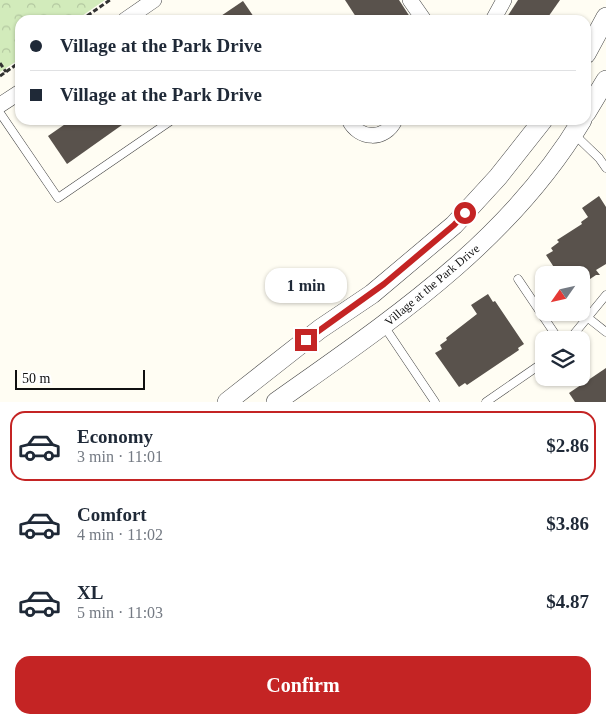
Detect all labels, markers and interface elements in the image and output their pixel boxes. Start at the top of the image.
text: Village at the Park Drive [60,35,262,56]
text: Village at the Park Drive [60,84,262,105]
route start [454,202,476,224]
street label: Village at the Park Drive [382,241,482,329]
north arrow [535,266,590,321]
map controls [535,266,590,386]
callout: 1 min [265,268,347,302]
text: 1 min [287,277,325,294]
route end [295,329,317,351]
button: layers [535,331,590,386]
scale bar [15,367,145,390]
text: 50 m [22,371,50,386]
icon: car [17,424,62,469]
text: Economy [77,426,153,447]
text: $2.86 [546,435,589,456]
text: 3 min · 11:01 [77,448,163,465]
icon: car [17,502,62,547]
text: Comfort [77,504,147,525]
text: $3.86 [546,513,589,534]
text: 4 min · 11:02 [77,526,163,543]
icon: car [17,580,62,625]
text: XL [77,582,103,603]
text: $4.87 [546,591,589,612]
text: 5 min · 11:03 [77,604,163,621]
button: Confirm [15,656,591,714]

